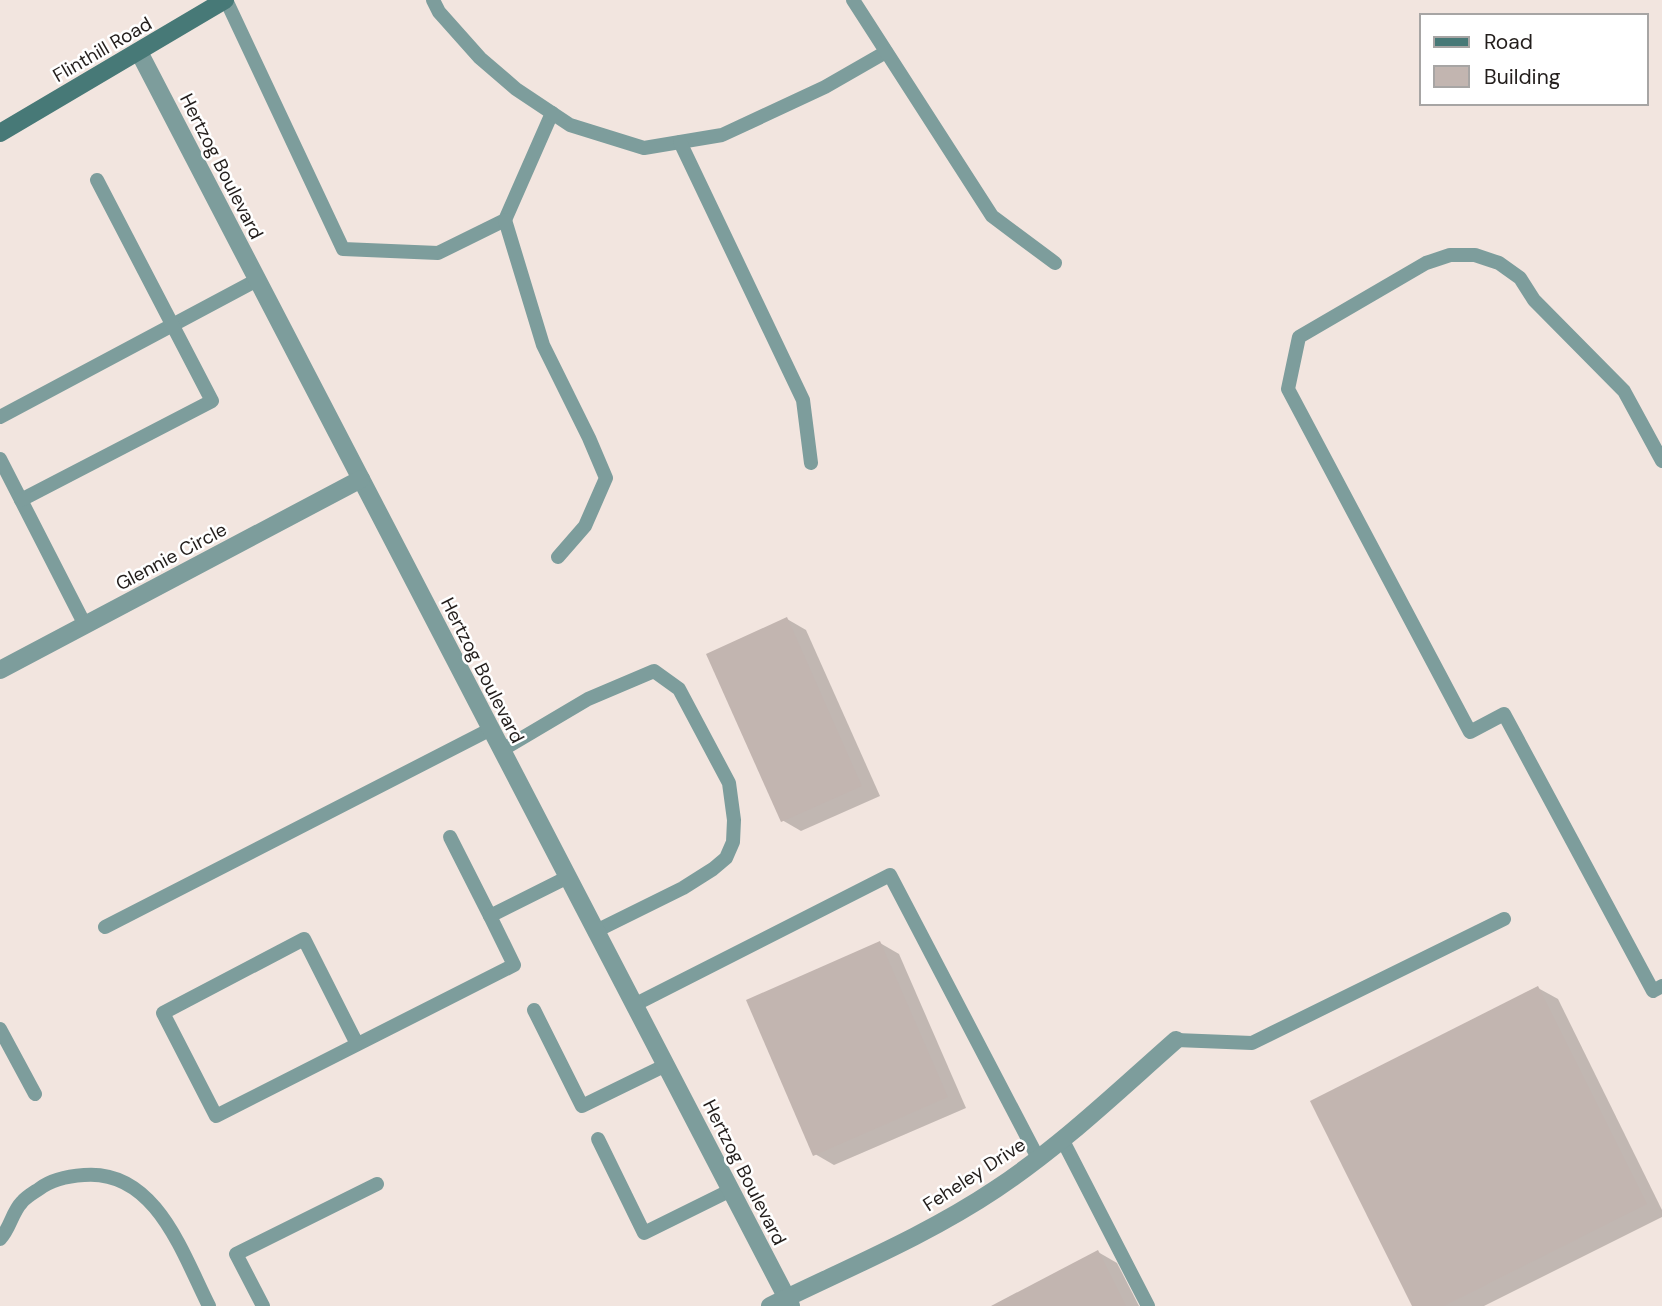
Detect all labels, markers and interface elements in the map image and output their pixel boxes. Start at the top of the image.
street label: Flinthill Road [48,11,156,88]
legend [1420,14,1648,105]
text: Road [1484,28,1533,56]
text: Building [1484,63,1561,91]
street label: Hertzog Boulevard [174,89,269,243]
street label: Glennie Circle [111,517,231,596]
street label: Hertzog Boulevard [435,593,530,747]
street label: Hertzog Boulevard [697,1095,792,1249]
street label: Feheley Drive [918,1132,1030,1217]

